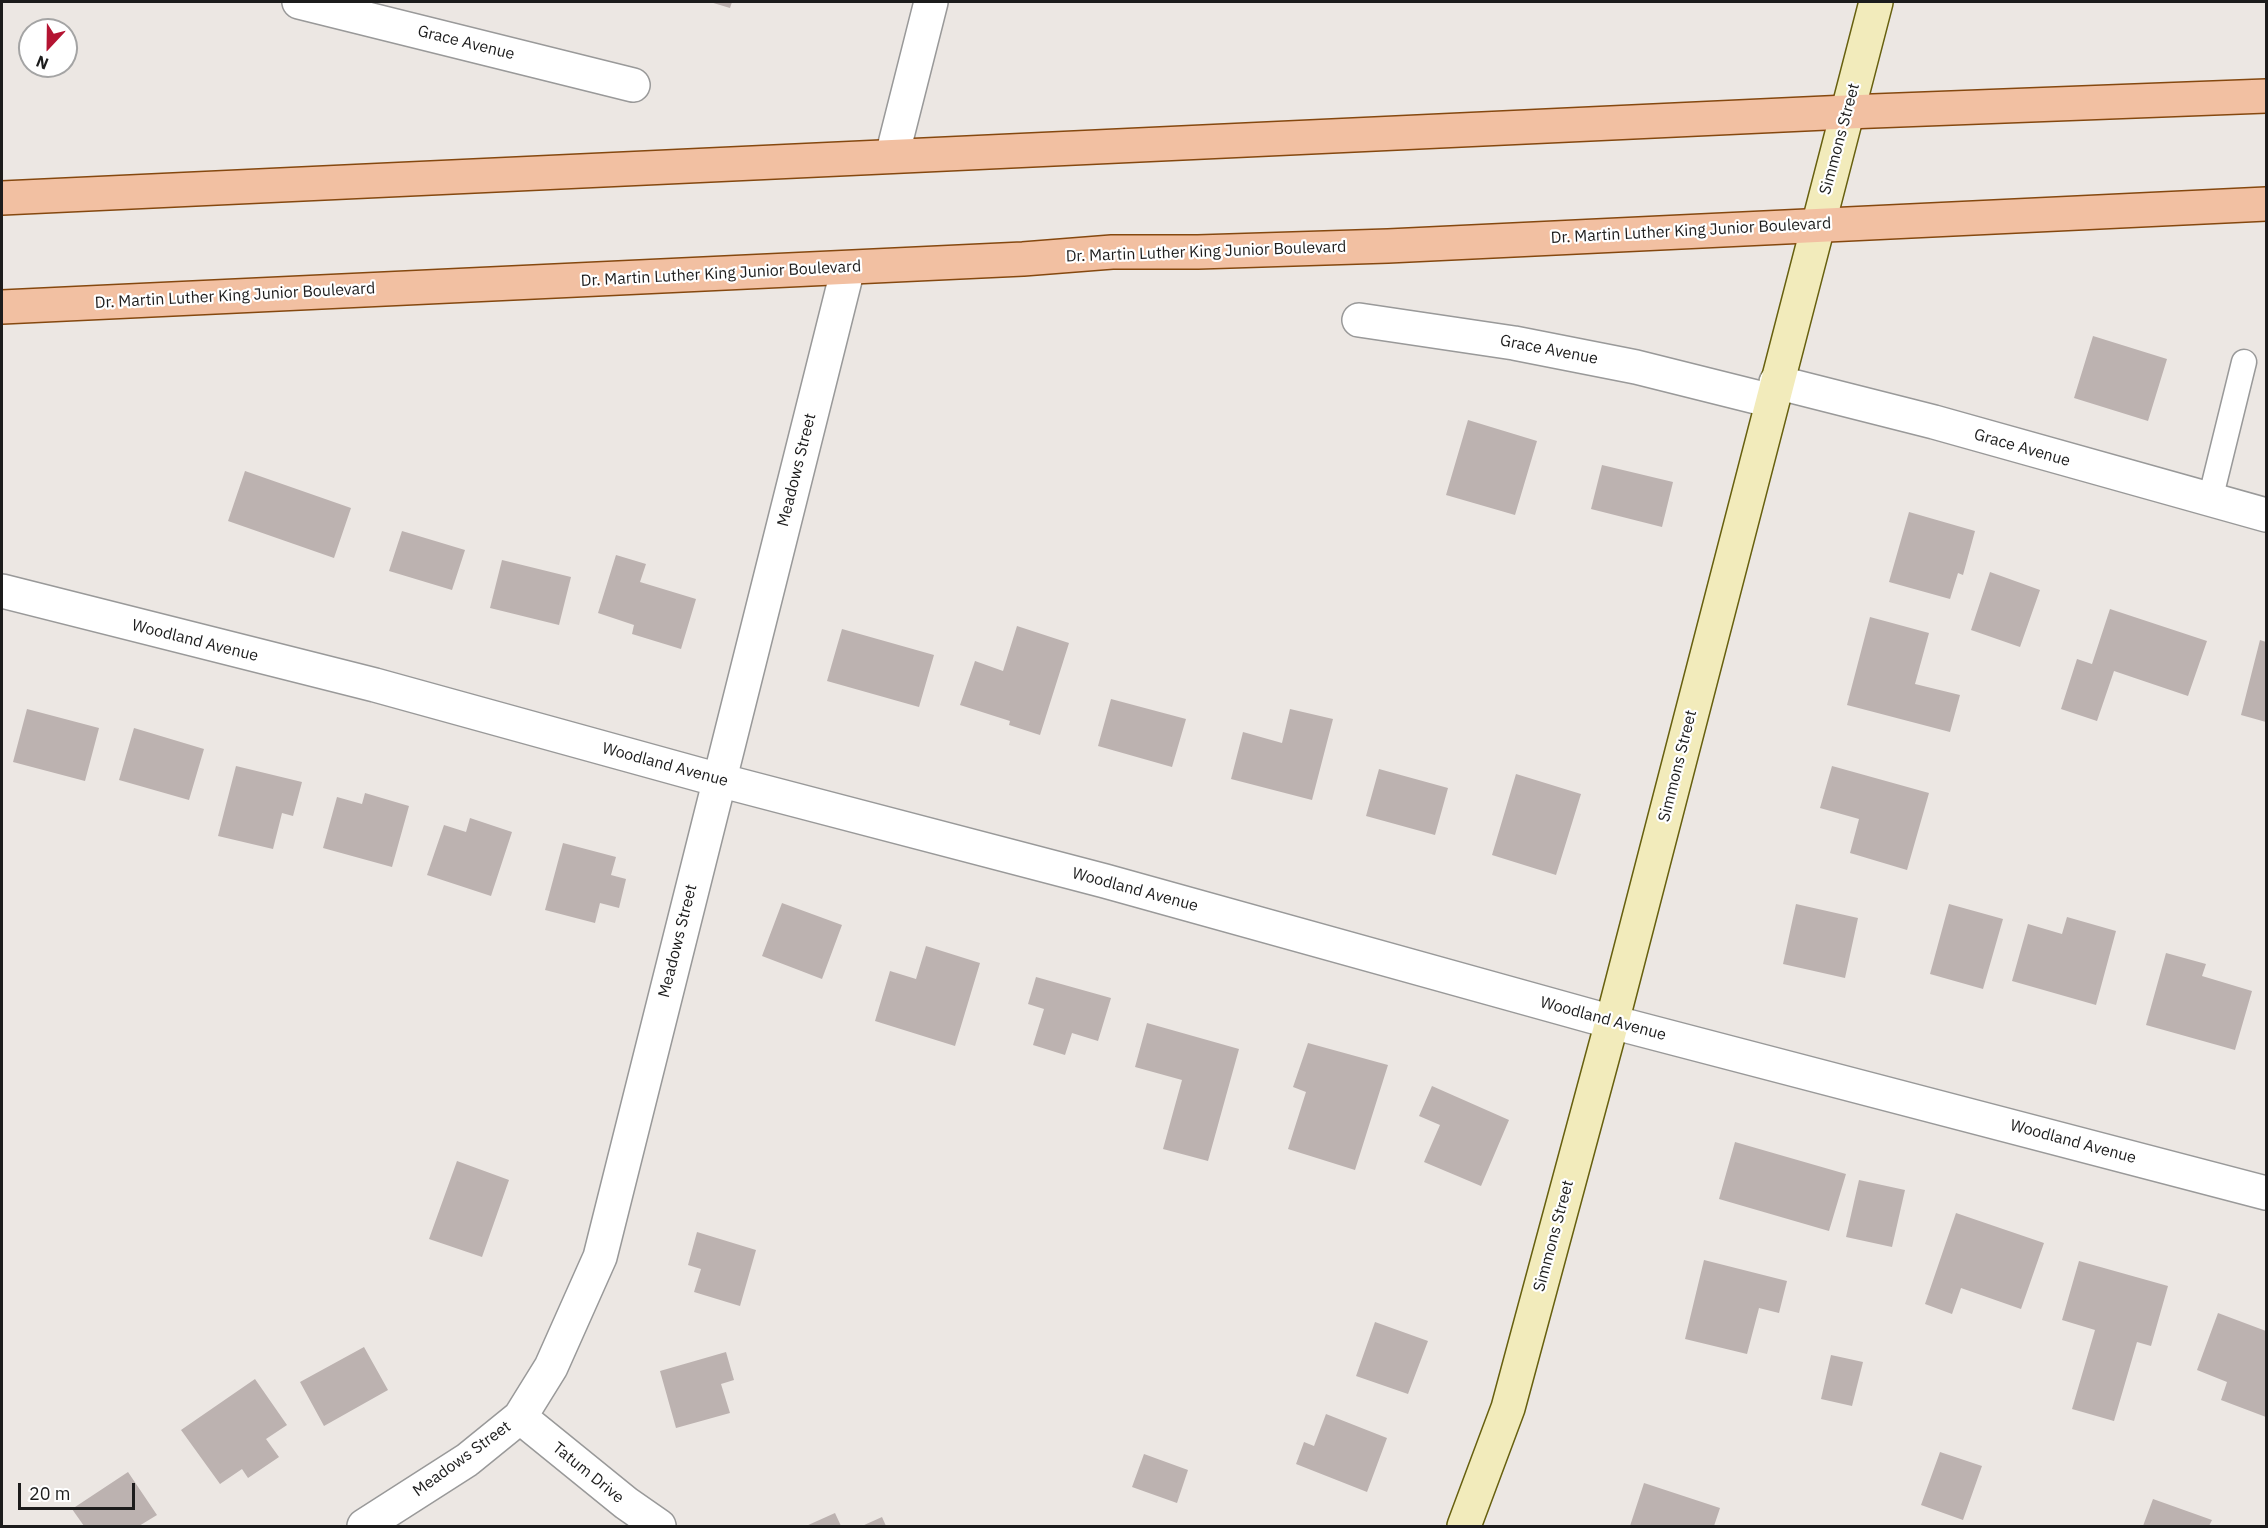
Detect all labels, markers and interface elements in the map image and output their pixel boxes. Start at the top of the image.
north arrow [18,18,78,78]
street label: Grace Avenue [415,22,517,64]
text: N [33,51,51,74]
street label: Simmons Street [1816,81,1864,197]
street label: Dr. Martin Luther King Junior Boulevard [1550,214,1832,248]
street label: Dr. Martin Luther King Junior Boulevard [1065,238,1347,266]
street label: Dr. Martin Luther King Junior Boulevard [580,257,862,291]
street label: Dr. Martin Luther King Junior Boulevard [94,279,376,313]
street label: Grace Avenue [1498,331,1600,369]
street label: Meadows Street [774,411,820,529]
street label: Grace Avenue [1972,425,2072,471]
street label: Woodland Avenue [130,616,260,666]
street label: Simmons Street [1655,708,1701,824]
street label: Woodland Avenue [600,739,730,791]
street label: Woodland Avenue [1070,864,1200,916]
street label: Meadows Street [655,882,701,1000]
street label: Woodland Avenue [1538,993,1668,1045]
street label: Woodland Avenue [2008,1116,2138,1168]
street label: Simmons Street [1530,1178,1578,1294]
street label: Meadows Street [409,1417,515,1501]
street label: Tatum Drive [548,1438,628,1508]
scale bar [21,1471,138,1509]
text: 20 m [29,1482,71,1505]

